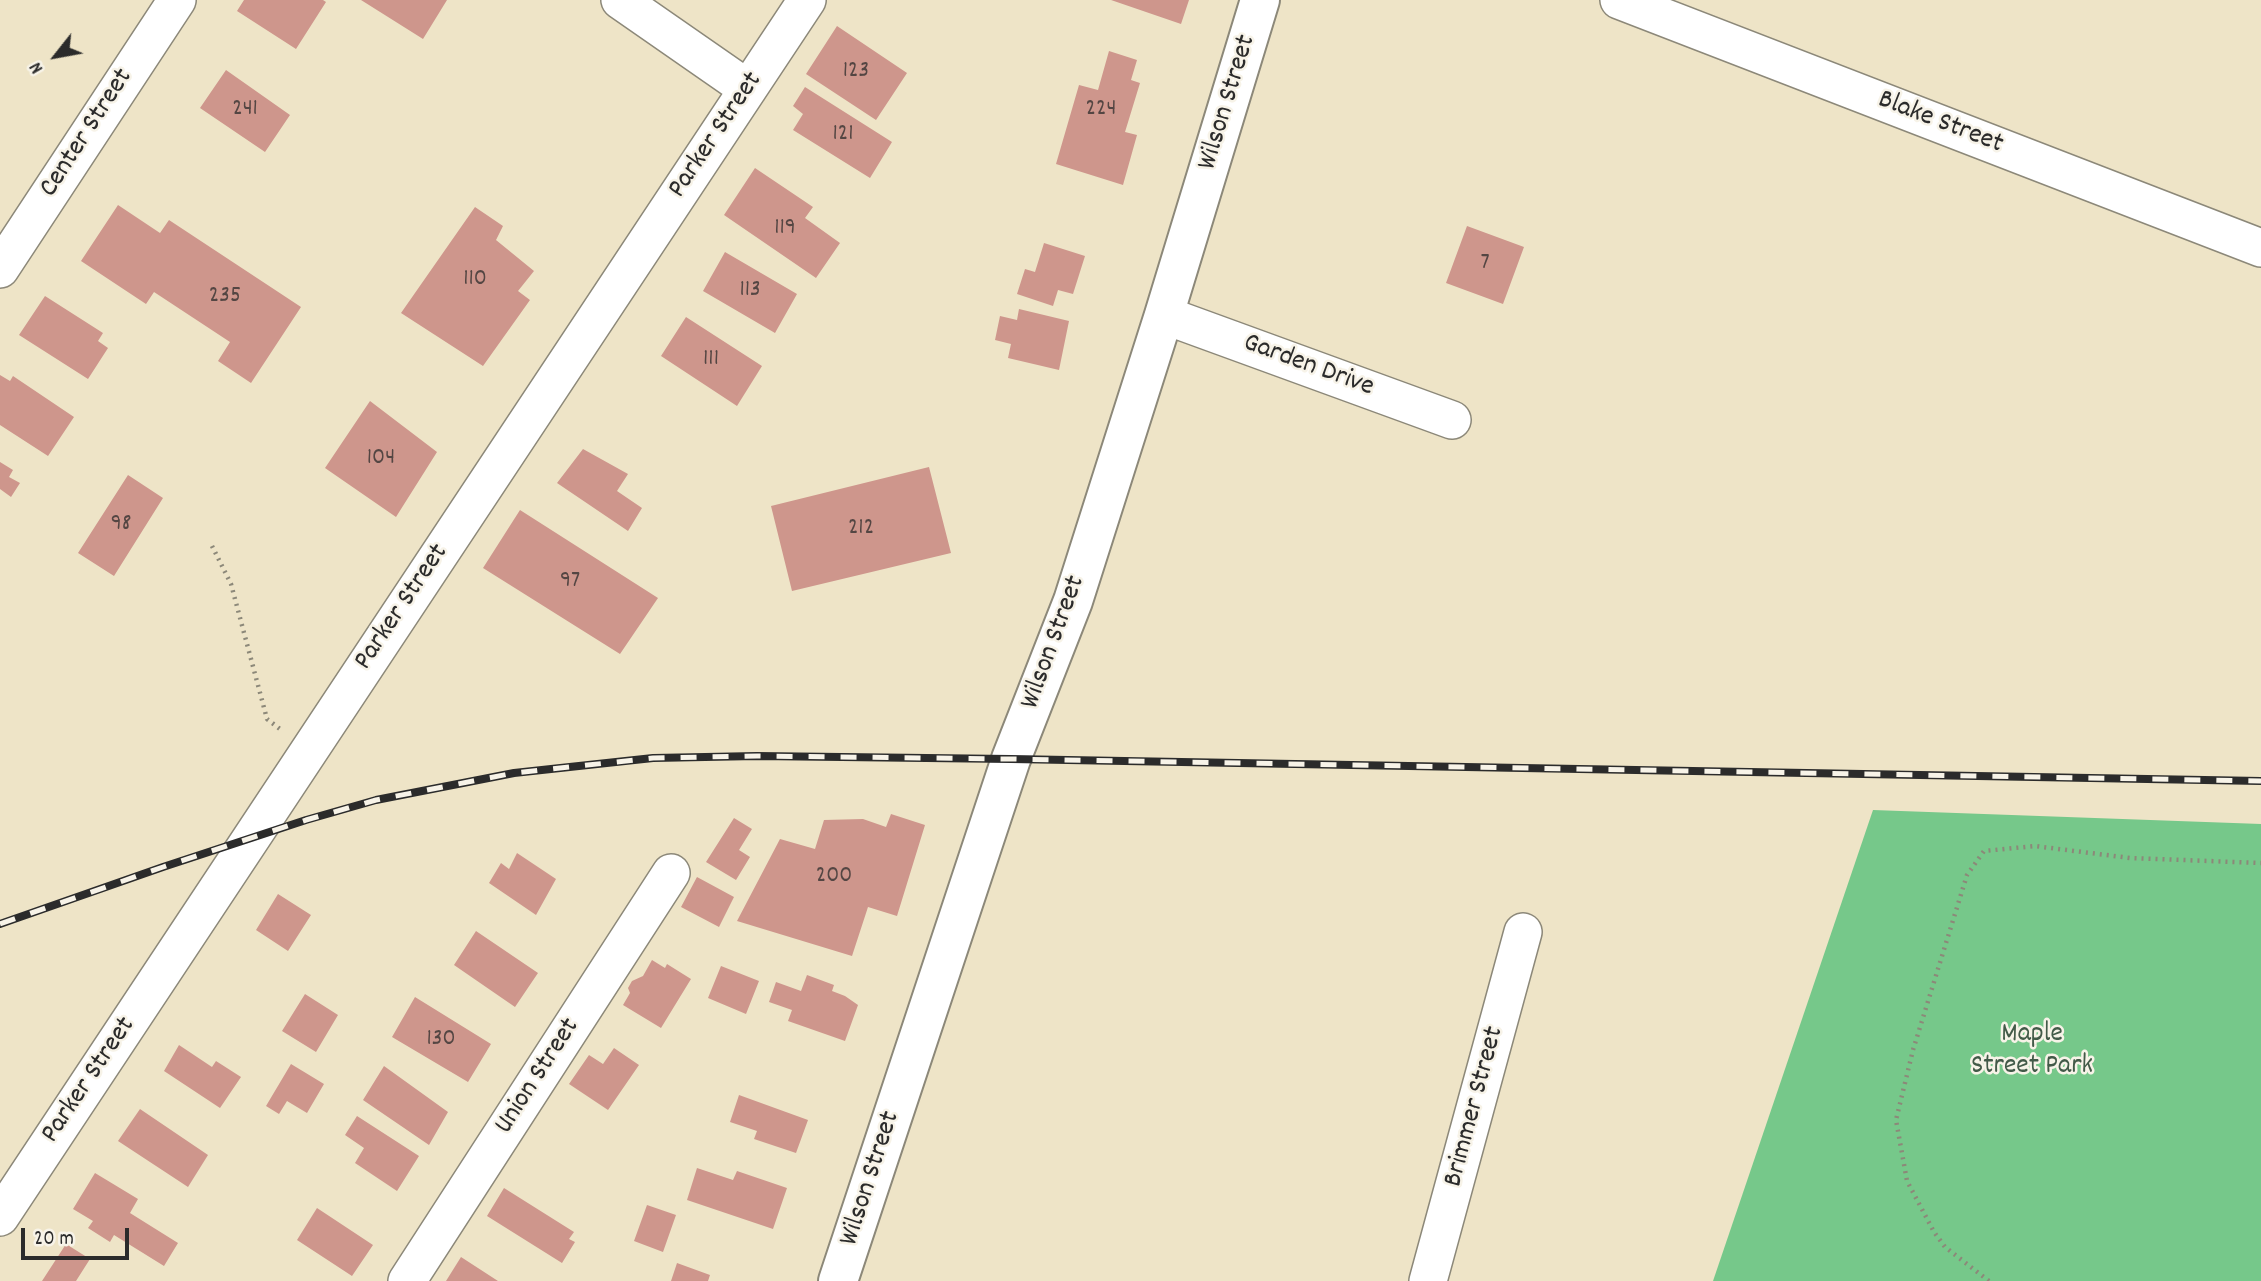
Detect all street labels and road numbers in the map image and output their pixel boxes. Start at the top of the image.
street label: Wilson Street [1193,31,1265,175]
street label: Center Street [34,63,142,205]
street label: Parker Street [663,67,771,205]
street label: Blake Street [1873,85,2007,163]
street label: Garden Drive [1238,328,1378,406]
street label: Parker Street [349,539,457,677]
street label: Wilson Street [1015,572,1095,714]
street label: Parker Street [36,1012,144,1150]
street label: Union Street [489,1013,589,1141]
street label: Brimmer Street [1438,1023,1514,1191]
street label: Wilson Street [834,1107,910,1251]

